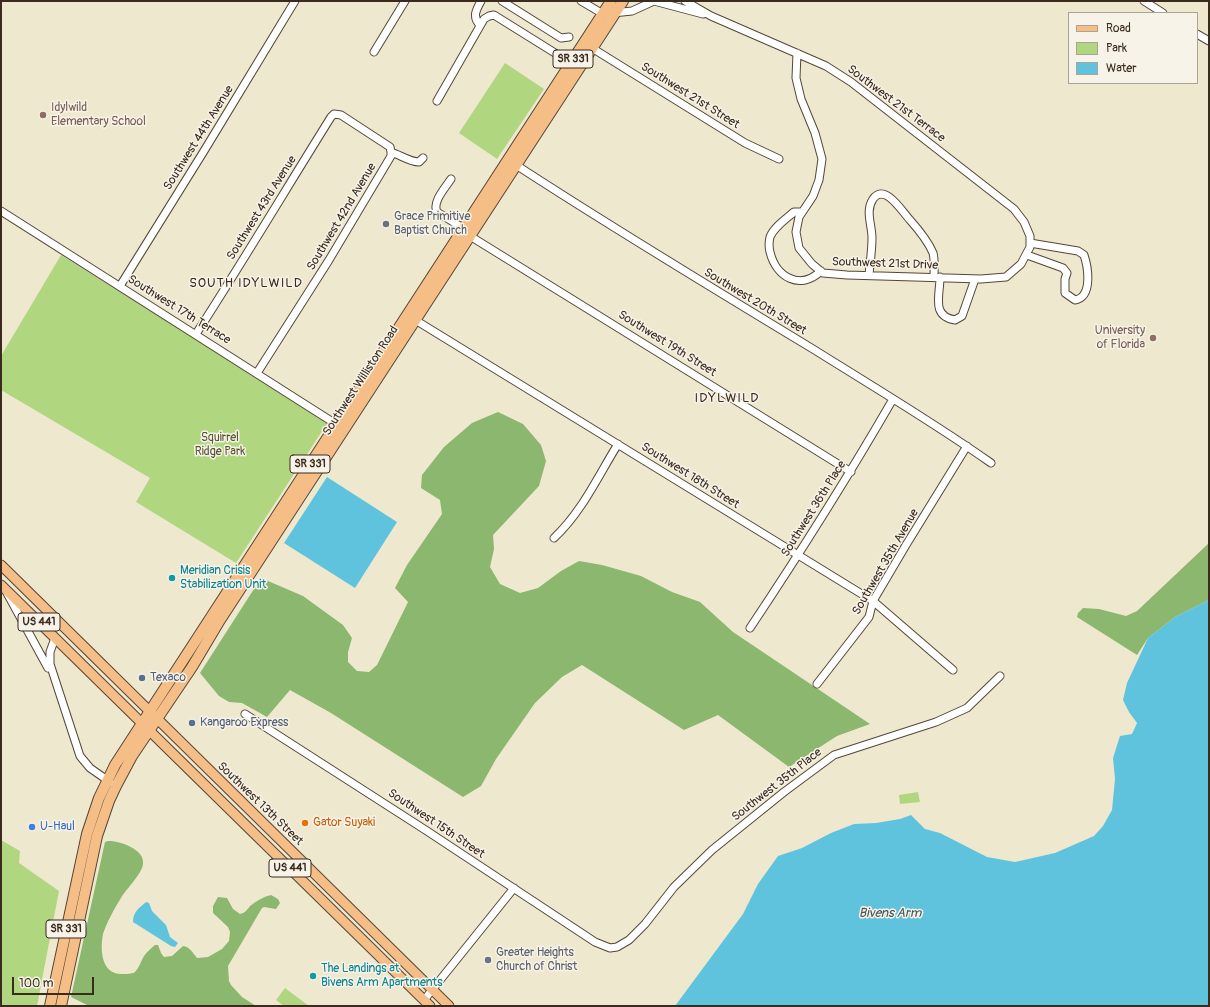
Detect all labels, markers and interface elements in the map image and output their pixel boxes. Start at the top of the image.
legend [1068,12,1198,84]
text: Road [1106,21,1131,36]
text: Park [1106,41,1127,56]
road number: SR 331 [553,50,593,68]
street label: Southwest 21st Street [638,60,742,132]
text: Water [1106,61,1137,76]
street label: Southwest 21st Terrace [844,62,948,146]
street label: Southwest 44th Avenue [161,83,237,193]
place label: Idylwild Elementary School [51,101,146,129]
marker: Idylwild Elementary School [38,110,48,120]
street label: Southwest 43rd Avenue [224,153,300,263]
street label: Southwest 42nd Avenue [304,161,380,273]
place label: Grace Primitive Baptist Church [394,210,470,238]
marker: Grace Primitive Baptist Church [381,219,391,229]
street label: Southwest 21st Drive [831,255,939,273]
street label: Southwest 20th Street [701,266,809,338]
street label: Southwest 17th Terrace [125,272,233,348]
district label: SOUTH IDYLWILD [189,276,303,292]
street label: Southwest 19th Street [615,308,719,380]
street label: Southwest Williston Road [320,324,402,438]
place label: University of Florida [1095,324,1145,352]
marker: University of Florida [1148,333,1158,343]
district label: IDYLWILD [695,391,759,407]
park label: Squirrel Ridge Park [195,431,245,459]
street label: Southwest 18th Street [638,440,742,512]
road number: SR 331 [290,455,330,473]
street label: Southwest 36th Place [779,458,849,560]
street label: Southwest 35th Avenue [850,506,922,618]
place label: Meridian Crisis Stabilization Unit [180,564,266,592]
marker: Meridian Crisis Stabilization Unit [167,573,177,583]
road number: US 441 [18,613,60,631]
place label: Texaco [150,671,186,685]
marker: Texaco [137,673,147,683]
place label: Kangaroo Express [200,716,288,730]
marker: Kangaroo Express [187,718,197,728]
street label: Southwest 35th Place [729,745,825,825]
street label: Southwest 13th Street [214,759,306,849]
street label: Southwest 15th Street [385,786,487,862]
place label: Gator Suyaki [313,816,375,830]
marker: Gator Suyaki [300,818,310,828]
place label: U-Haul [40,820,75,834]
marker: U-Haul [27,822,37,832]
road number: US 441 [269,859,311,877]
water label: Bivens Arm [859,906,921,922]
road number: SR 331 [46,920,86,938]
place label: Greater Heights Church of Christ [496,946,577,974]
marker: Greater Heights Church of Christ [483,955,493,965]
place label: The Landings at Bivens Arm Apartments [321,962,443,990]
scale bar [14,969,96,995]
marker: The Landings at Bivens Arm Apartments [308,971,318,981]
text: 100 m [19,976,53,991]

